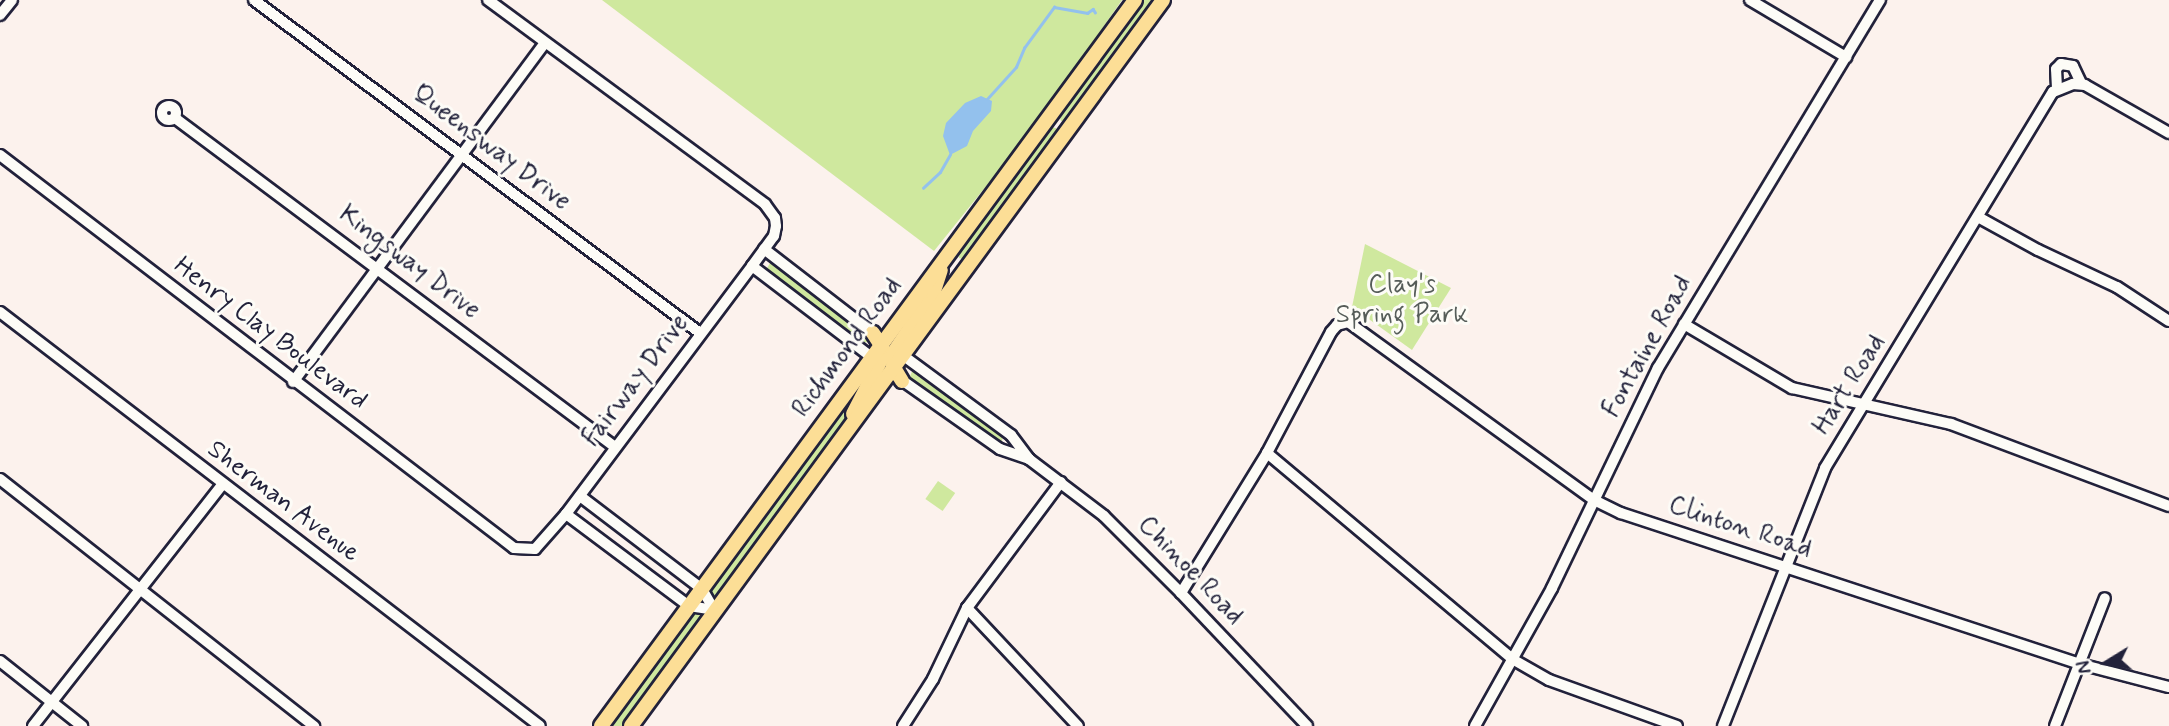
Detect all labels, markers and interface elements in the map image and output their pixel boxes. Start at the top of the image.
street label: Queensway Drive [406,79,576,217]
street label: Kingsway Drive [332,200,486,326]
street label: Henry Clay Boulevard [166,251,374,417]
park label: Clay's Spring Park [1338,270,1466,332]
street label: Richmond Road [787,272,909,424]
street label: Fontaine Road [1597,272,1699,422]
street label: Fairway Drive [577,309,695,453]
street label: Hart Road [1807,329,1893,441]
street label: Sherman Avenue [198,433,368,571]
street label: Clinton Road [1666,491,1814,565]
street label: Chinoe Road [1130,510,1250,632]
north arrow [2071,628,2141,698]
text: N [2071,659,2098,676]

